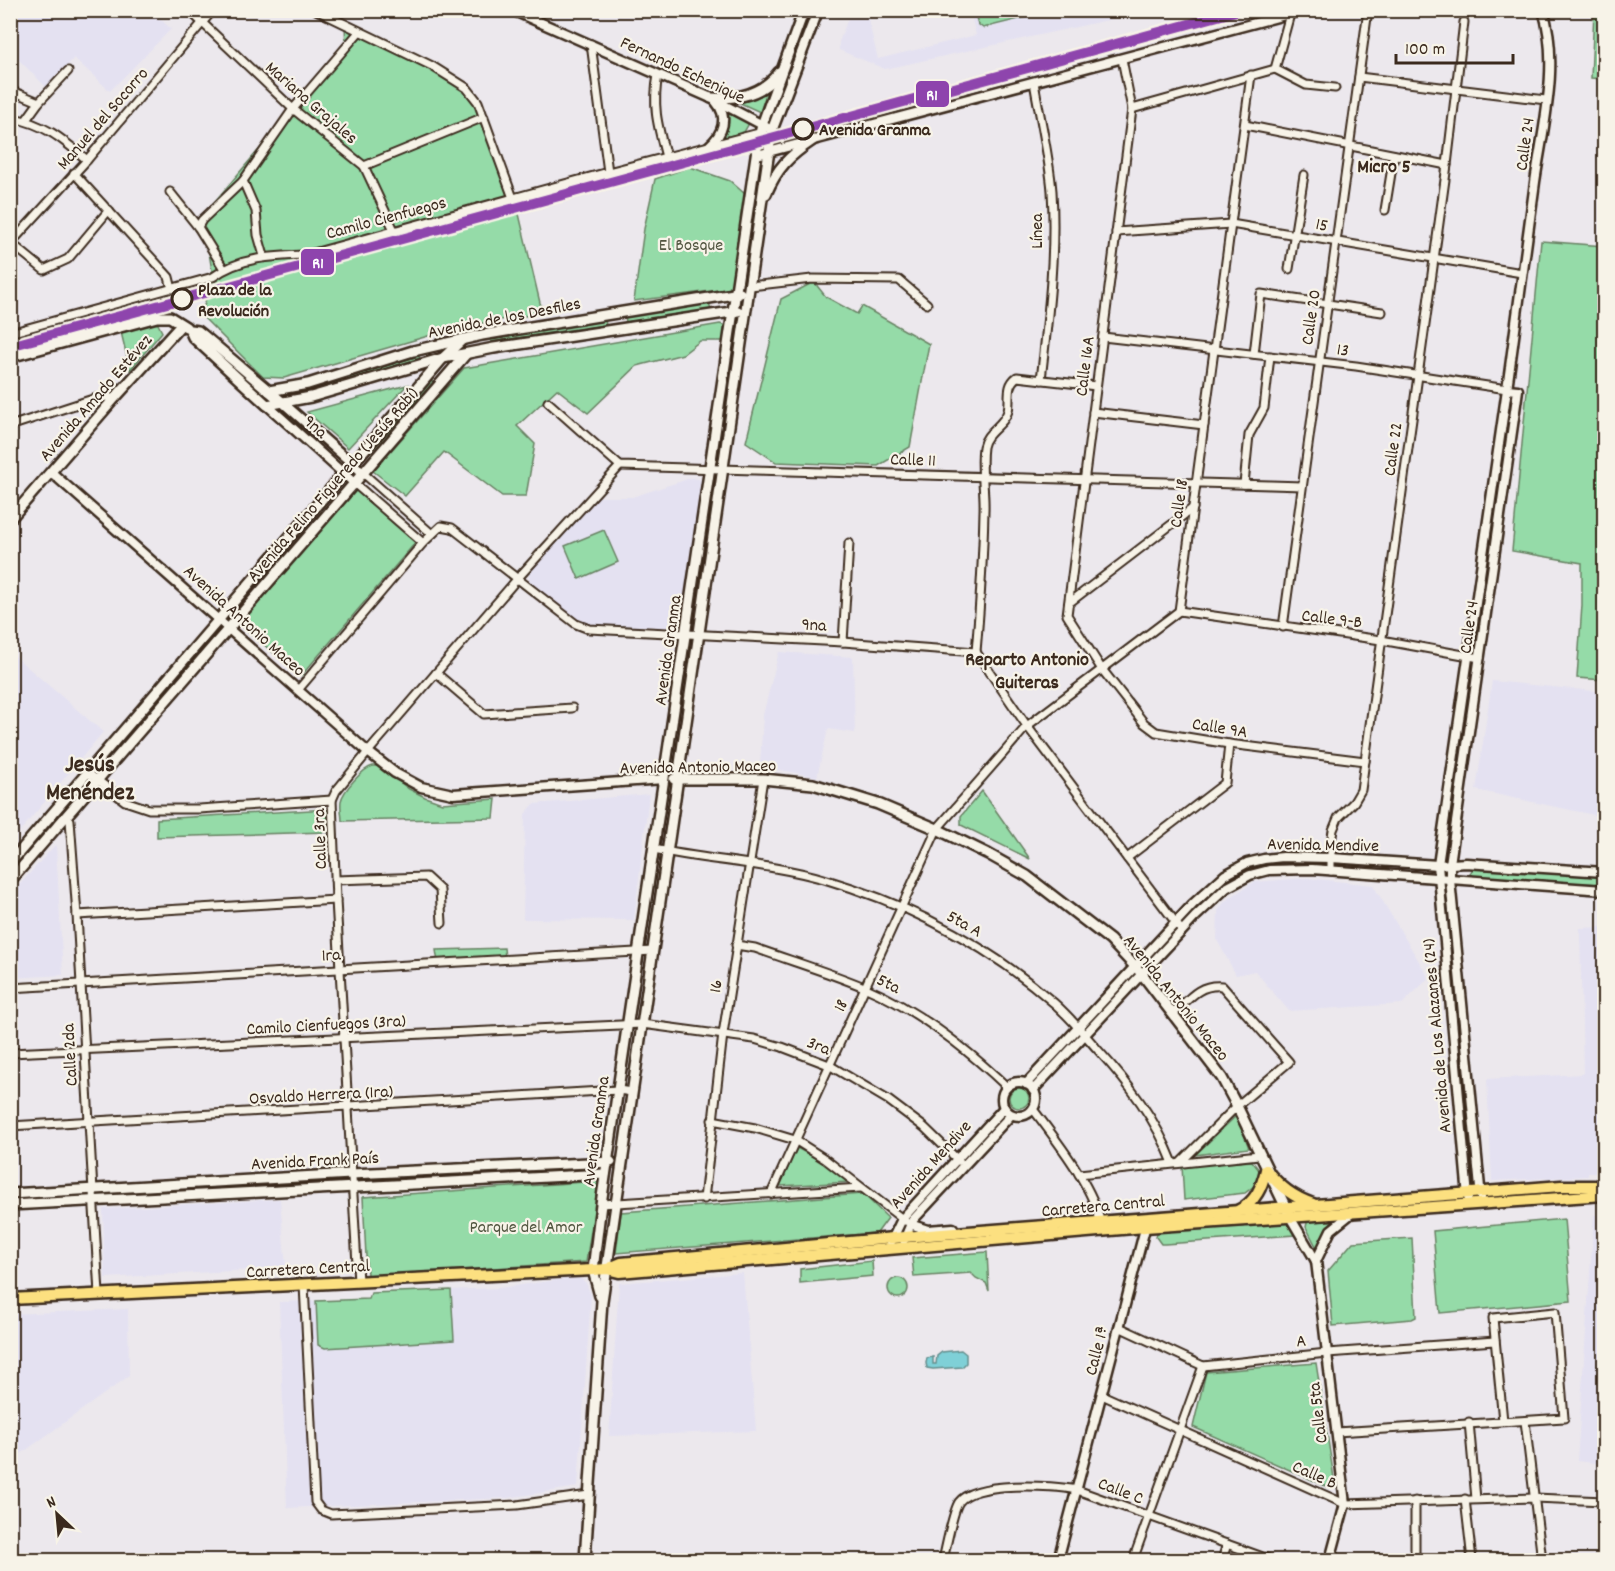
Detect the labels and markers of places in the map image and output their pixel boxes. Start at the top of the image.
marker: Avenida Granma [792,118,814,140]
place label: Avenida Granma [819,119,931,144]
place label: Plaza de la Revolución [198,279,272,325]
marker: Plaza de la Revolución [171,288,193,310]

